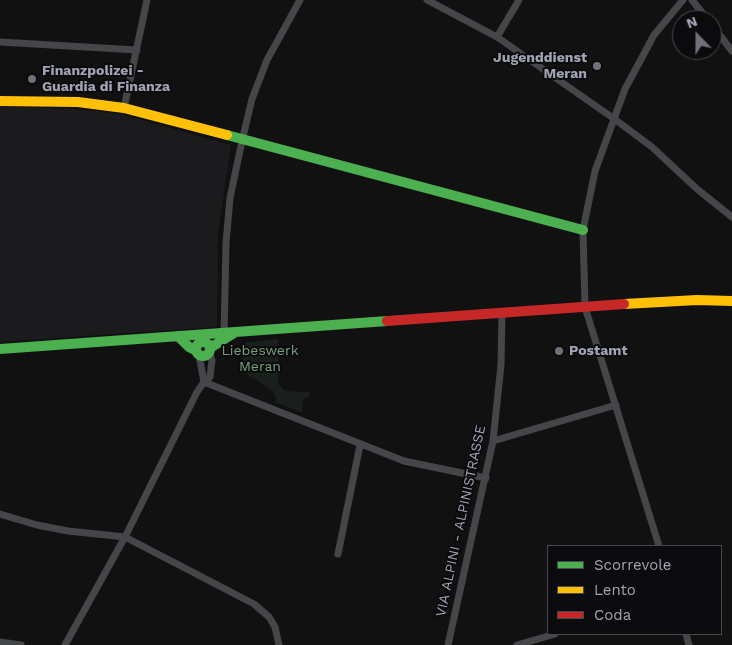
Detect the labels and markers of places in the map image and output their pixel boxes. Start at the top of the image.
place label: Jugenddienst Meran [493,50,587,82]
marker: Jugenddienst Meran [591,60,603,72]
place label: Finanzpolizei - Guardia di Finanza [42,63,170,95]
marker: Finanzpolizei - Guardia di Finanza [26,73,38,85]
place label: Postamt [569,343,628,359]
marker: Postamt [553,345,565,357]

